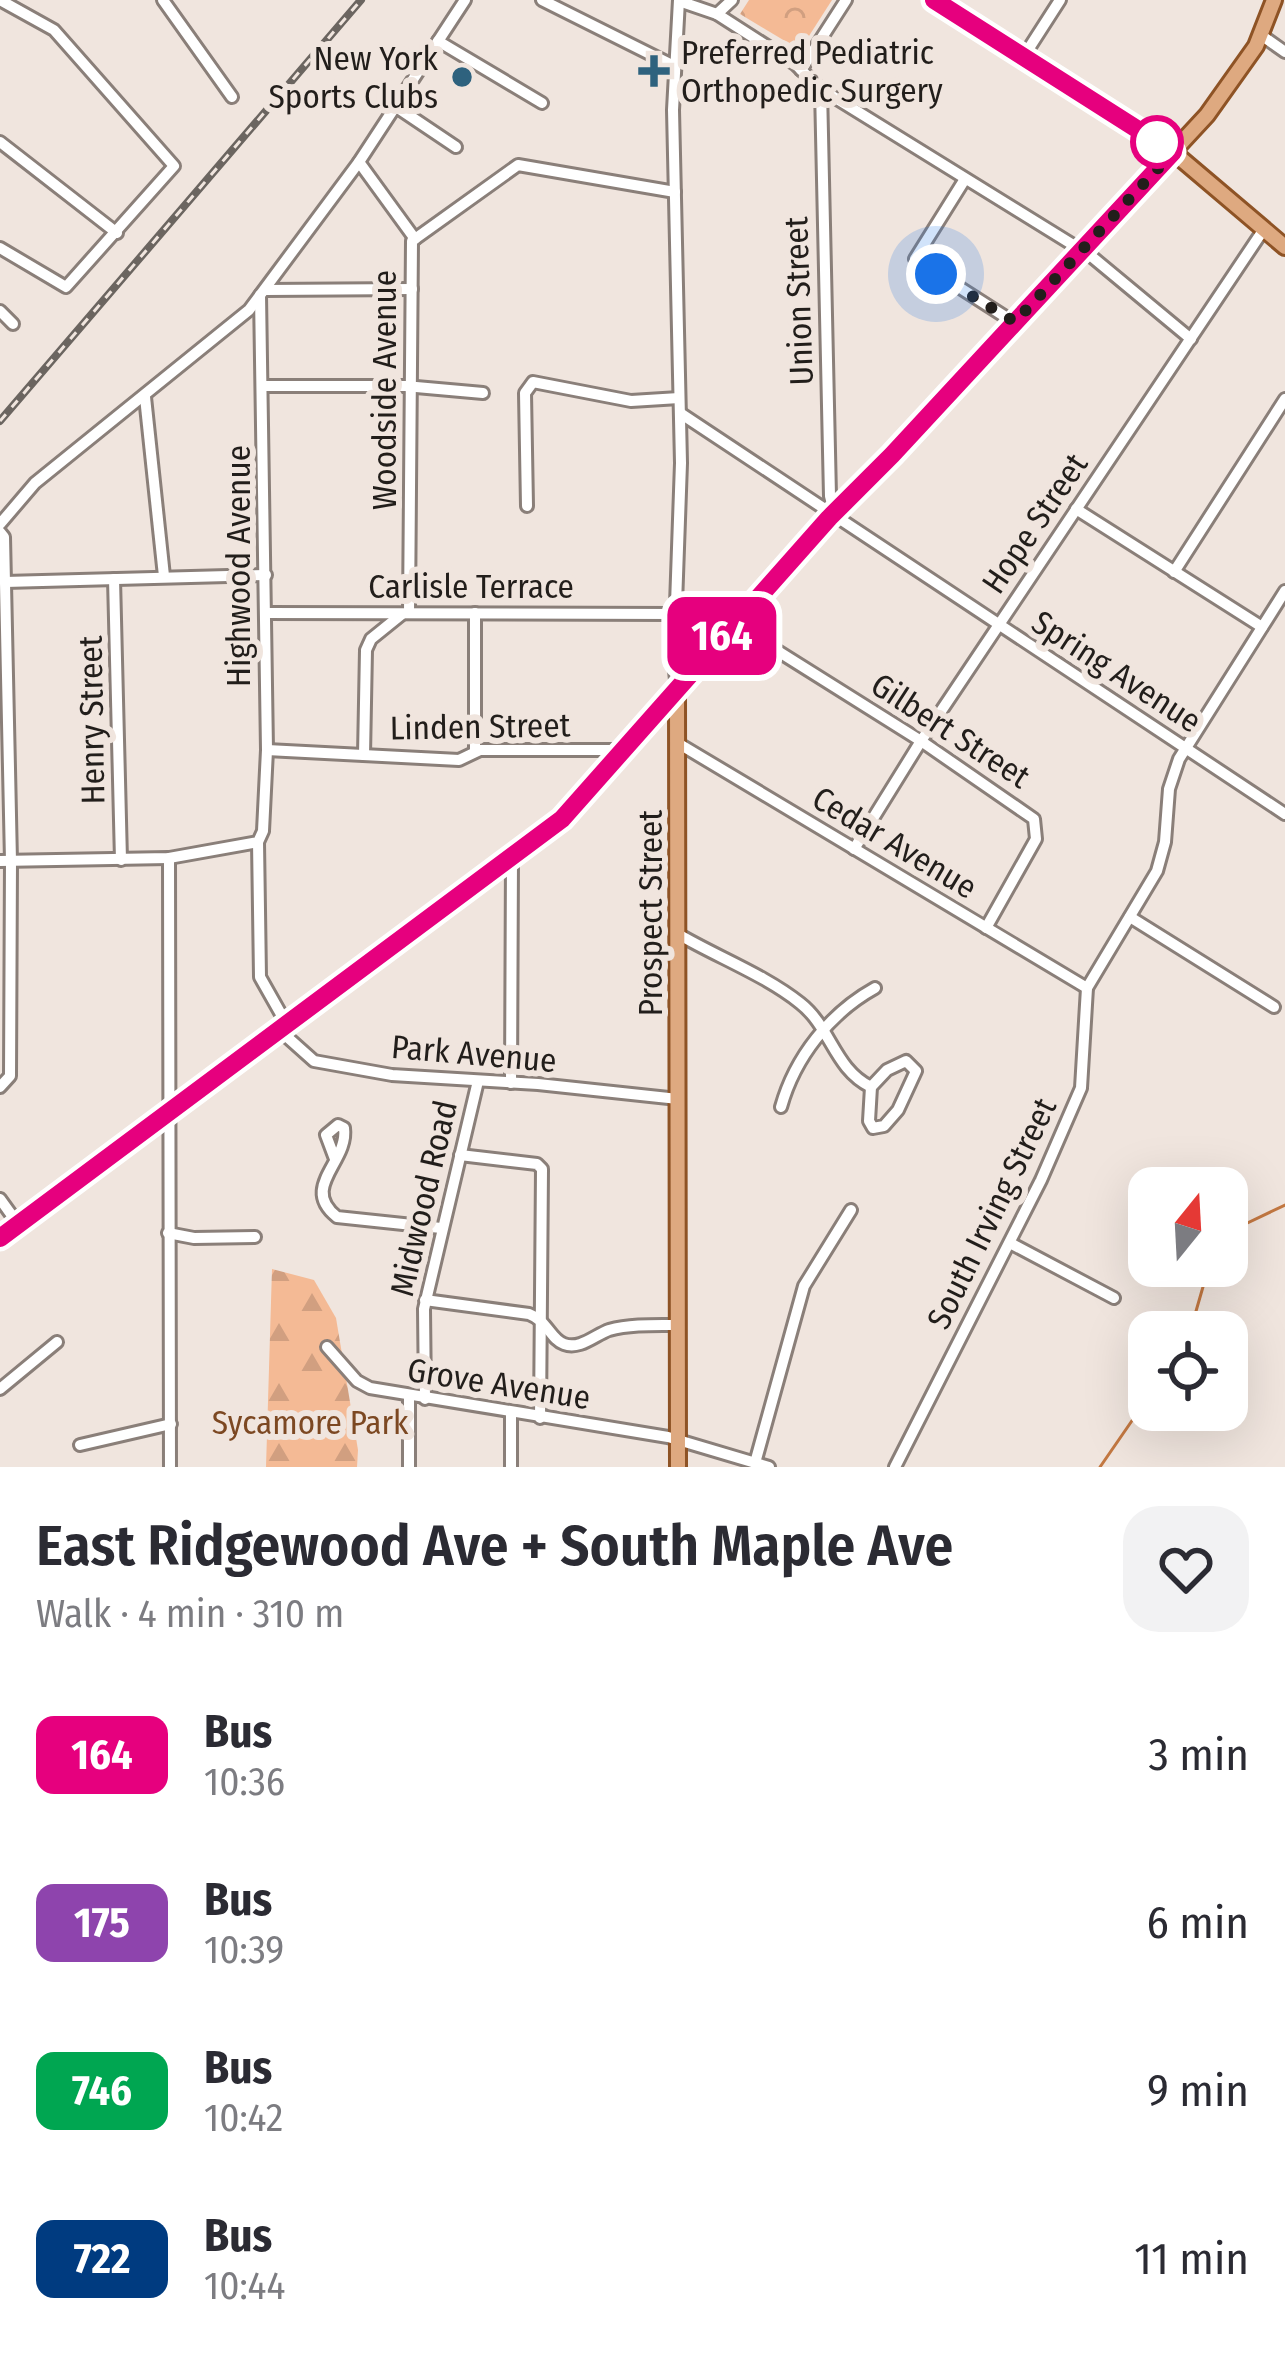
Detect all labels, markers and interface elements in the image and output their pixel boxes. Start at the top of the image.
place label: Preferred Pediatric Orthopedic Surgery [681,33,943,111]
place label: New York Sports Clubs [269,39,439,117]
marker: Preferred Pediatric Orthopedic Surgery [638,55,670,87]
marker: New York Sports Clubs [449,64,475,90]
unlabelled marker [1132,117,1182,167]
street label: Union Street [776,216,822,386]
your location [906,244,966,304]
street label: Woodside Avenue [365,270,405,510]
street label: Highwood Avenue [219,445,259,687]
street label: Hope Street [973,446,1096,601]
street label: Carlisle Terrace [368,567,574,607]
line badge: 164 [653,597,791,675]
street label: Spring Avenue [1024,602,1209,741]
text: 164 [691,611,753,661]
street label: Henry Street [71,635,113,805]
street label: Gilbert Street [864,665,1037,797]
street label: Linden Street [389,705,571,749]
street label: Cedar Avenue [805,778,984,908]
street label: Prospect Street [631,810,671,1016]
street label: Park Avenue [390,1027,558,1081]
street label: South Irving Street [919,1091,1065,1335]
street label: Midwood Road [382,1096,466,1300]
north arrow [1128,1167,1248,1287]
map controls [1128,1167,1248,1431]
button: locate [1128,1311,1248,1431]
street label: Grove Avenue [405,1350,593,1418]
park label: Sycamore Park [212,1403,409,1443]
button: heart [1123,1506,1249,1632]
text: East Ridgewood Ave + South Maple Ave [36,1512,953,1580]
text: Walk · 4 min · 310 m [36,1591,344,1637]
text: Bus [204,1705,272,1759]
text: 3 min [1148,1728,1249,1782]
text: 164 [71,1730,133,1780]
text: 10:36 [204,1759,285,1805]
text: Bus [204,1873,272,1927]
text: 6 min [1146,1896,1249,1950]
text: 175 [74,1898,130,1948]
text: 10:39 [204,1927,284,1973]
text: Bus [204,2041,272,2095]
text: 9 min [1147,2064,1249,2118]
text: 746 [72,2066,132,2116]
text: 10:42 [204,2095,283,2141]
text: Bus [204,2209,272,2263]
text: 11 min [1134,2232,1249,2286]
text: 722 [74,2234,130,2284]
text: 10:44 [204,2263,285,2309]

